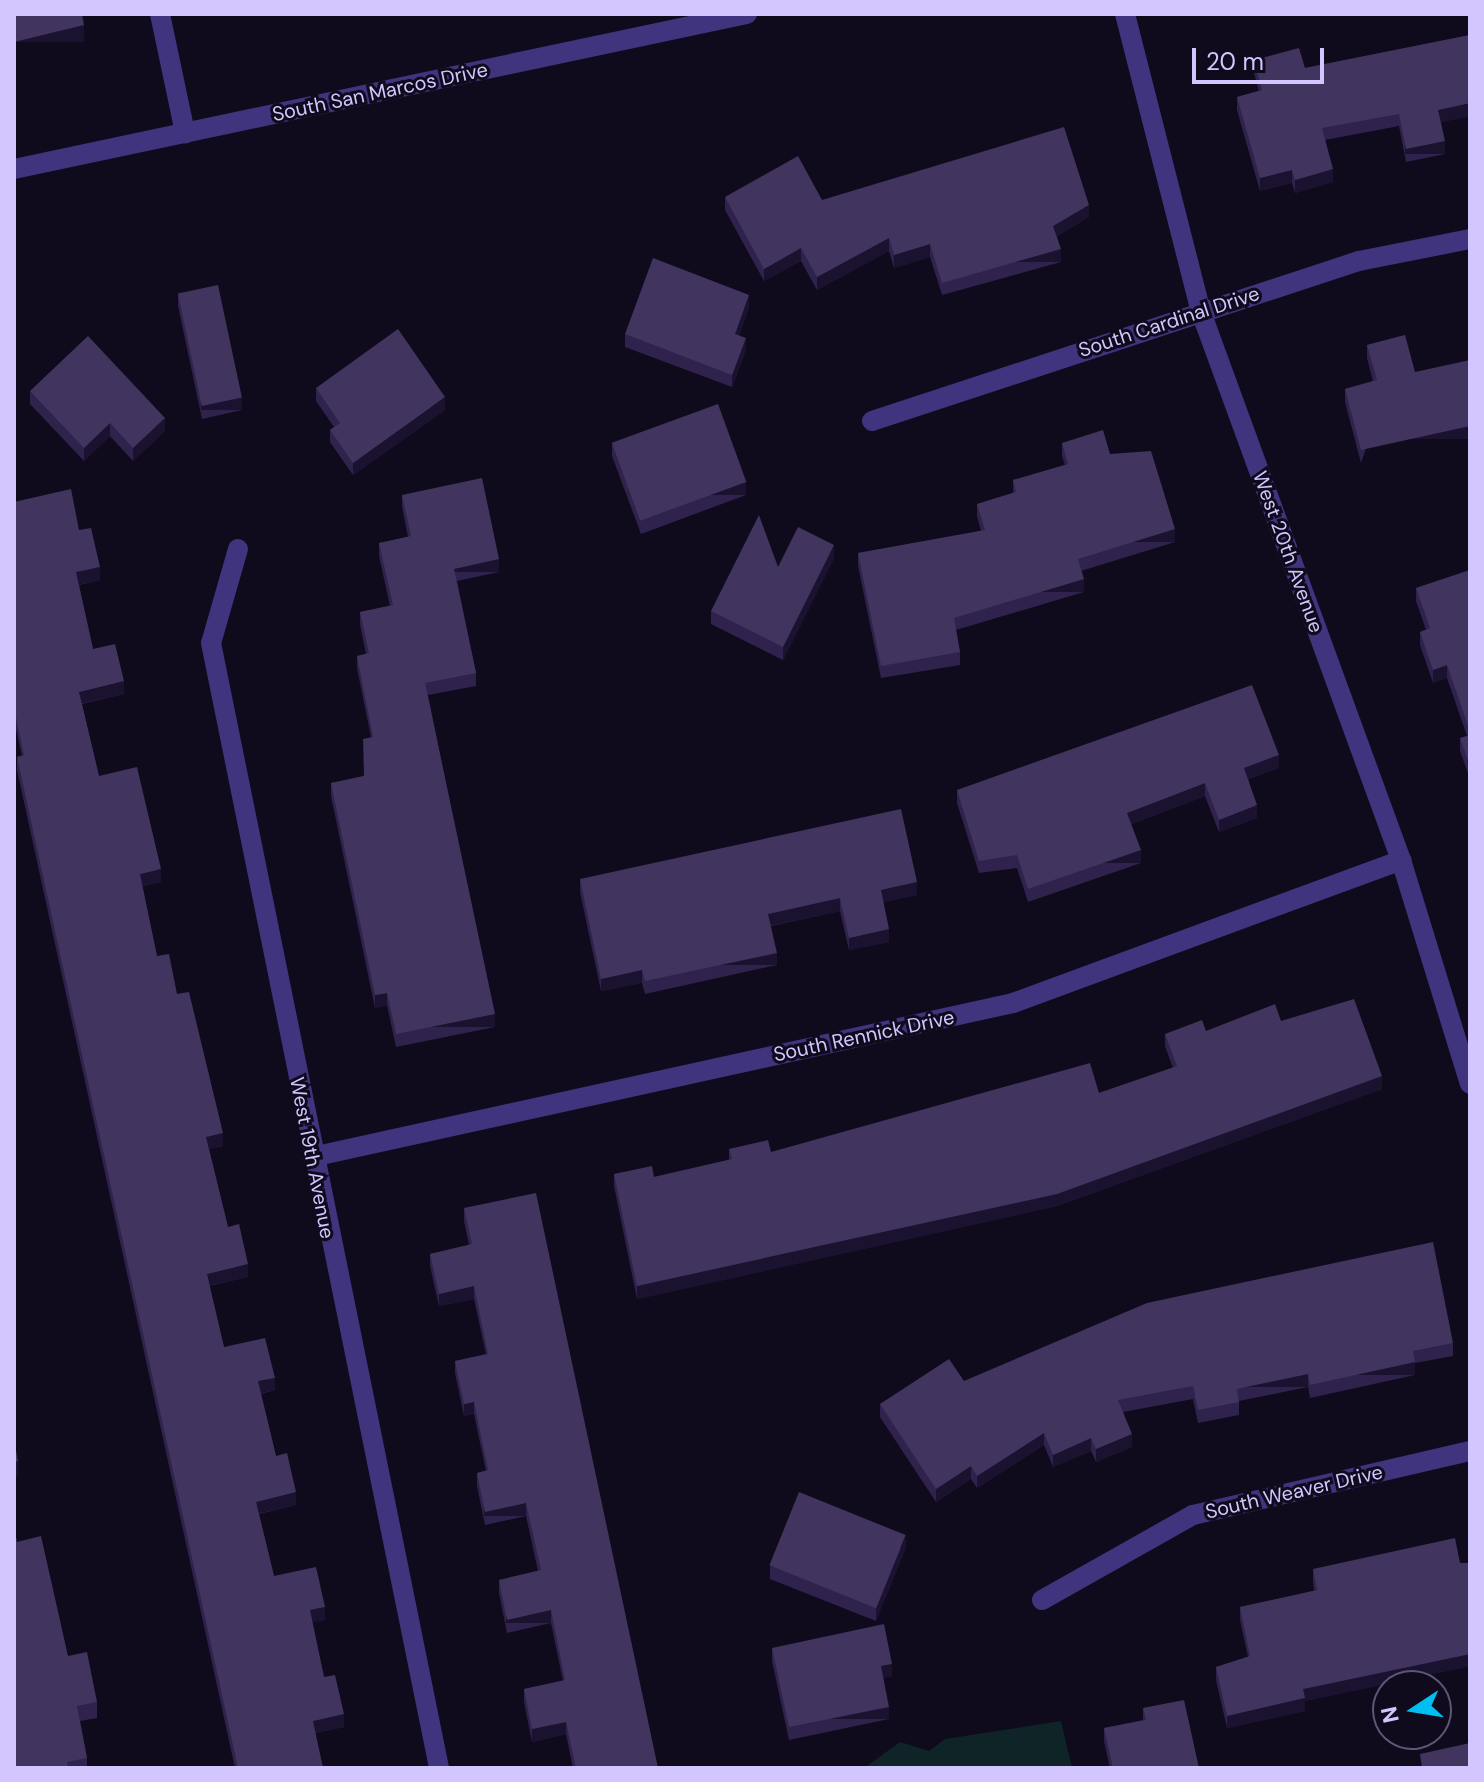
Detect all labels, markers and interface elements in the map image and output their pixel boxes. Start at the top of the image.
scale bar [1196,32,1328,82]
text: 20 m [1206,46,1264,77]
street label: South San Marcos Drive [270,57,490,127]
street label: South Cardinal Drive [1076,281,1262,363]
street label: West 20th Avenue [1248,468,1328,636]
street label: South Rennick Drive [771,1005,957,1067]
street label: West 19th Avenue [285,1075,339,1241]
street label: South Weaver Drive [1203,1460,1385,1524]
north arrow [1372,1670,1452,1750]
text: N [1374,1704,1406,1726]

